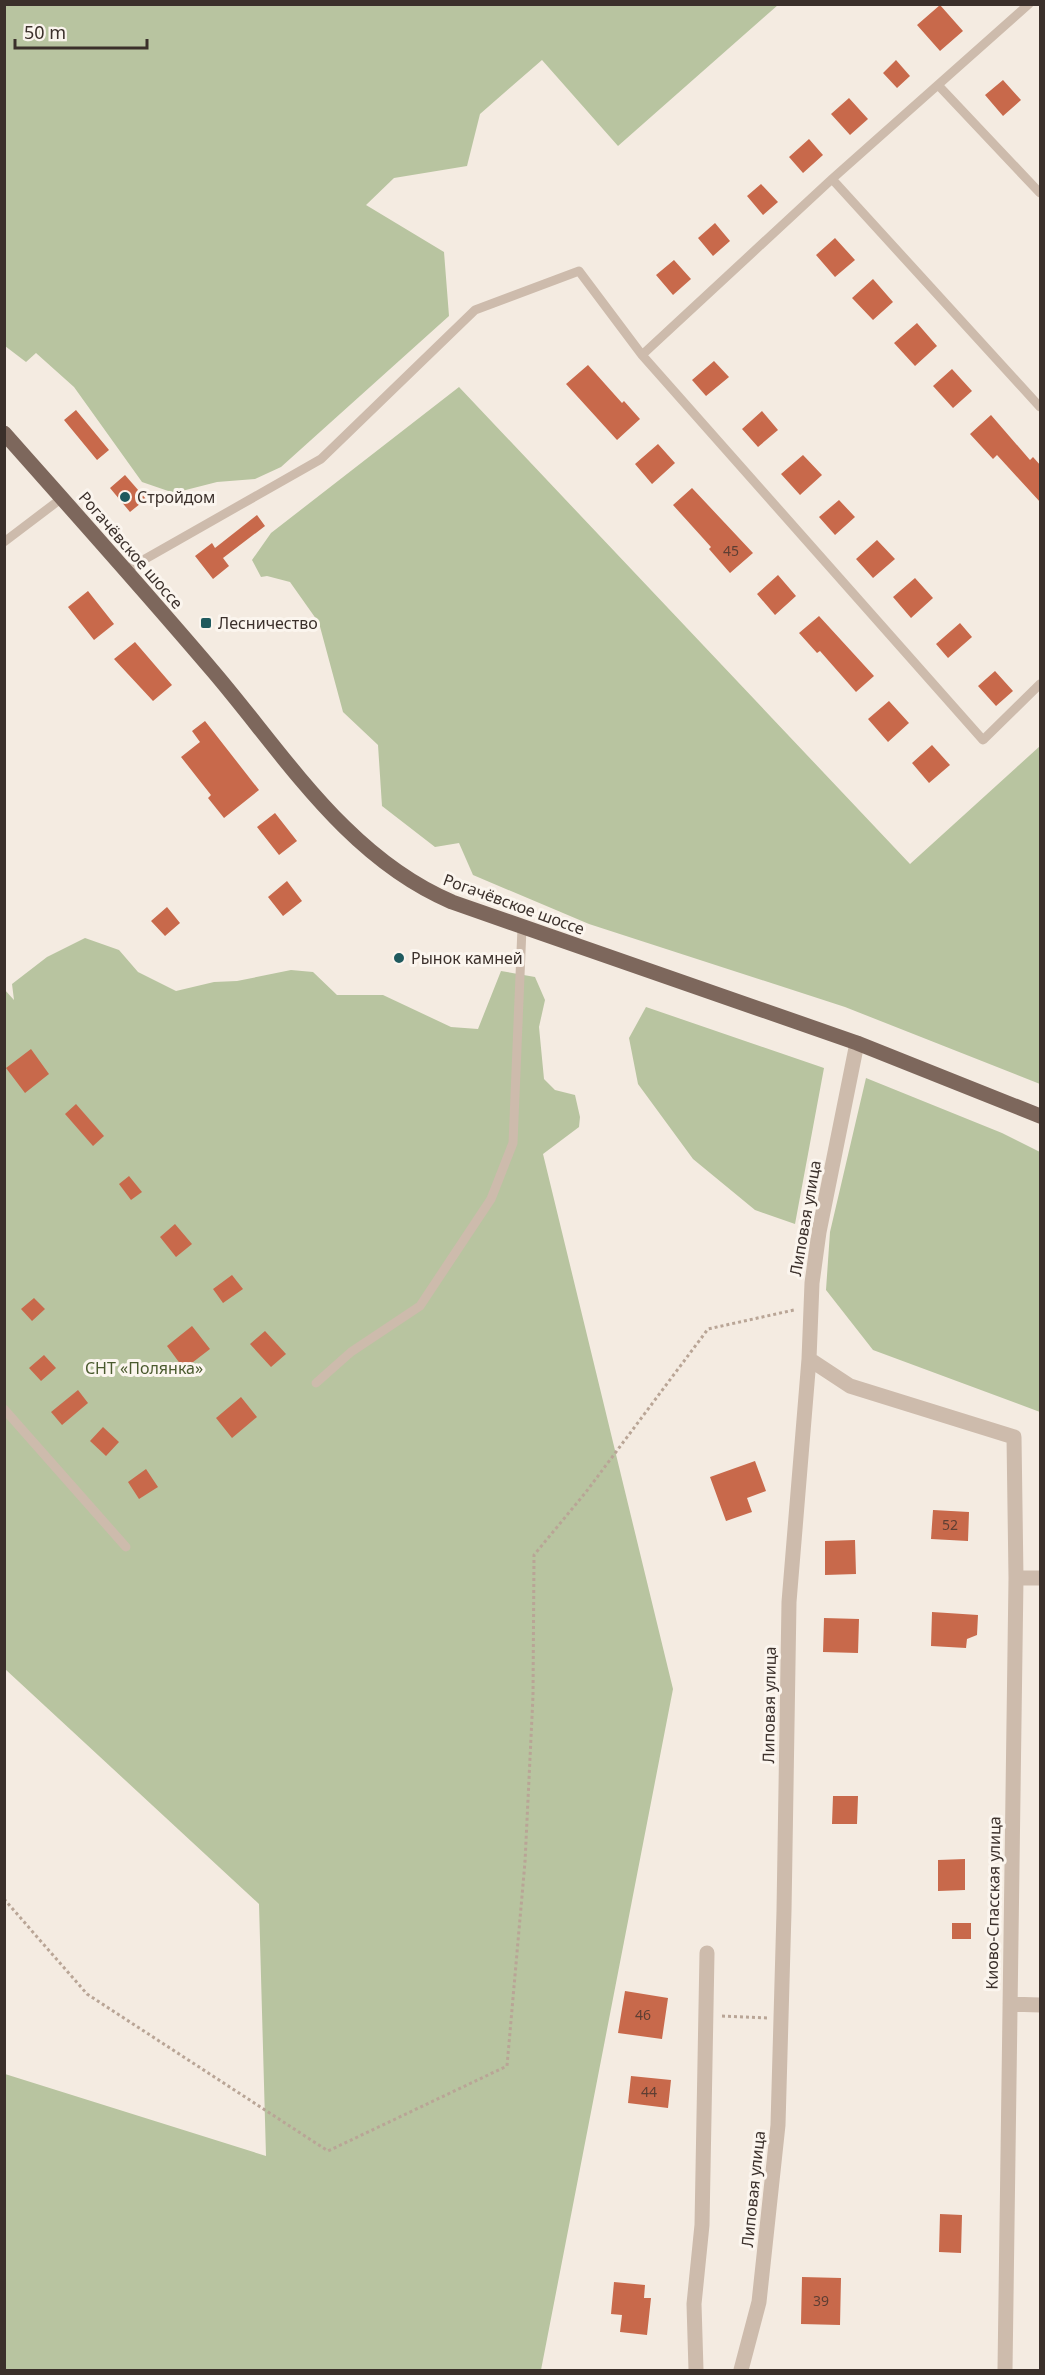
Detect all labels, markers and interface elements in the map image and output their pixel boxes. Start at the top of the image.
scale bar [15,12,147,50]
text: 50 m [24,20,66,44]
place label: Стройдом [137,486,215,508]
street label: Рогачёвское шоссе [74,487,188,614]
marker: Стройдом [118,490,132,504]
house number: 45 [723,541,739,560]
place label: Лесничество [218,612,318,634]
marker: Лесничество [199,616,213,630]
street label: Рогачёвское шоссе [440,868,588,940]
place label: Рынок камней [411,947,523,969]
marker: Рынок камней [392,951,406,965]
street label: Липовая улица [784,1158,826,1278]
park label: СНТ «Полянка» [85,1357,203,1379]
house number: 52 [942,1515,958,1534]
street label: Липовая улица [757,1646,781,1764]
street label: Киово-Спасская улица [980,1816,1006,1990]
house number: 46 [635,2005,651,2024]
house number: 44 [641,2082,657,2101]
street label: Липовая улица [736,2130,770,2248]
house number: 39 [813,2291,829,2310]

